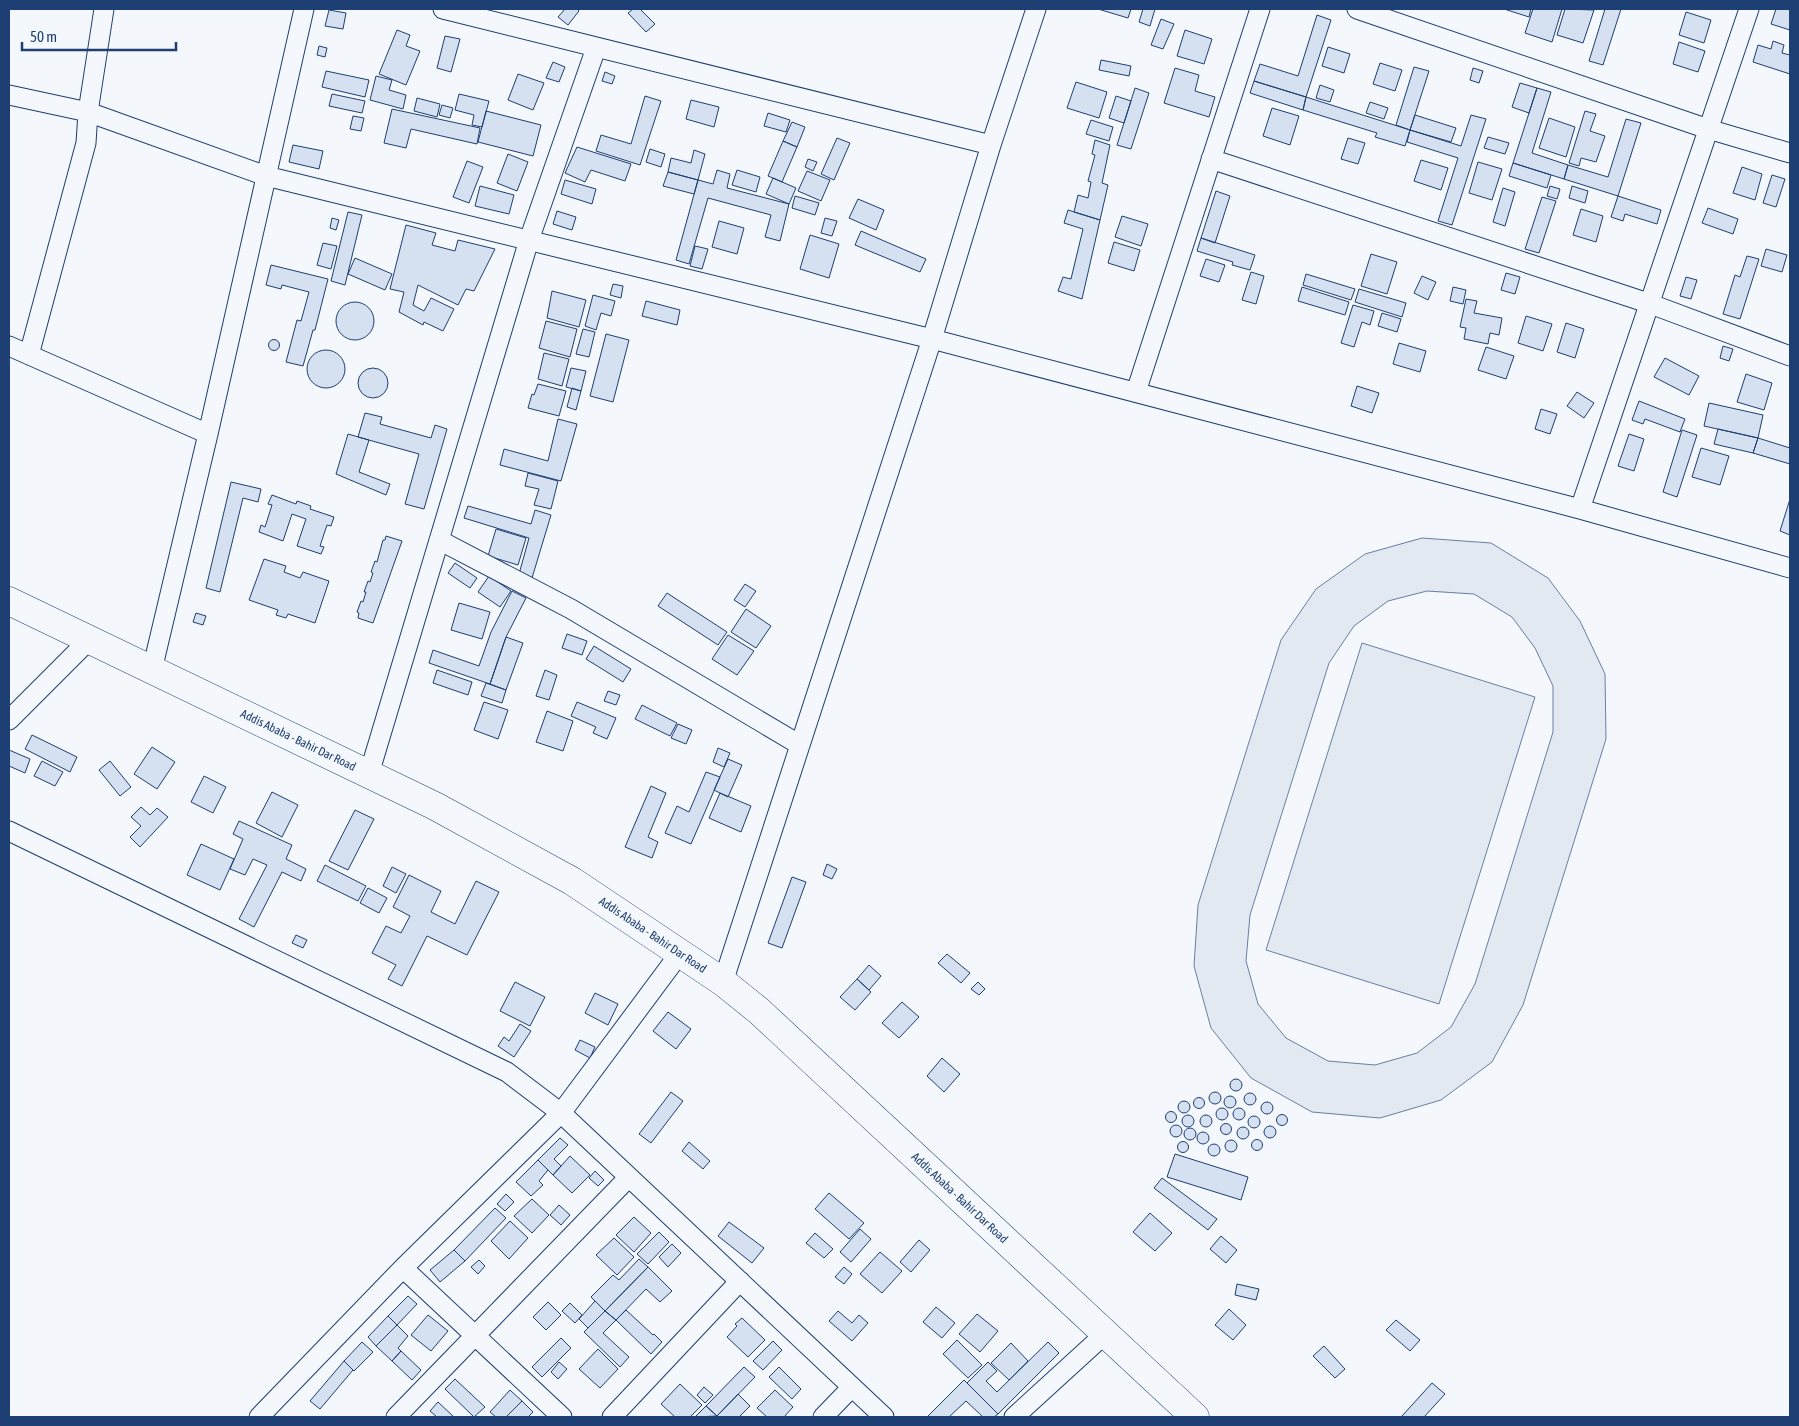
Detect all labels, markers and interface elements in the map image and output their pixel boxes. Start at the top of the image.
scale bar [22,20,176,52]
text: 50 m [30,28,57,45]
street label: Addis Ababa - Bahir Dar Road [238,706,358,774]
street label: Addis Ababa - Bahir Dar Road [596,894,709,976]
street label: Addis Ababa - Bahir Dar Road [909,1150,1011,1246]

